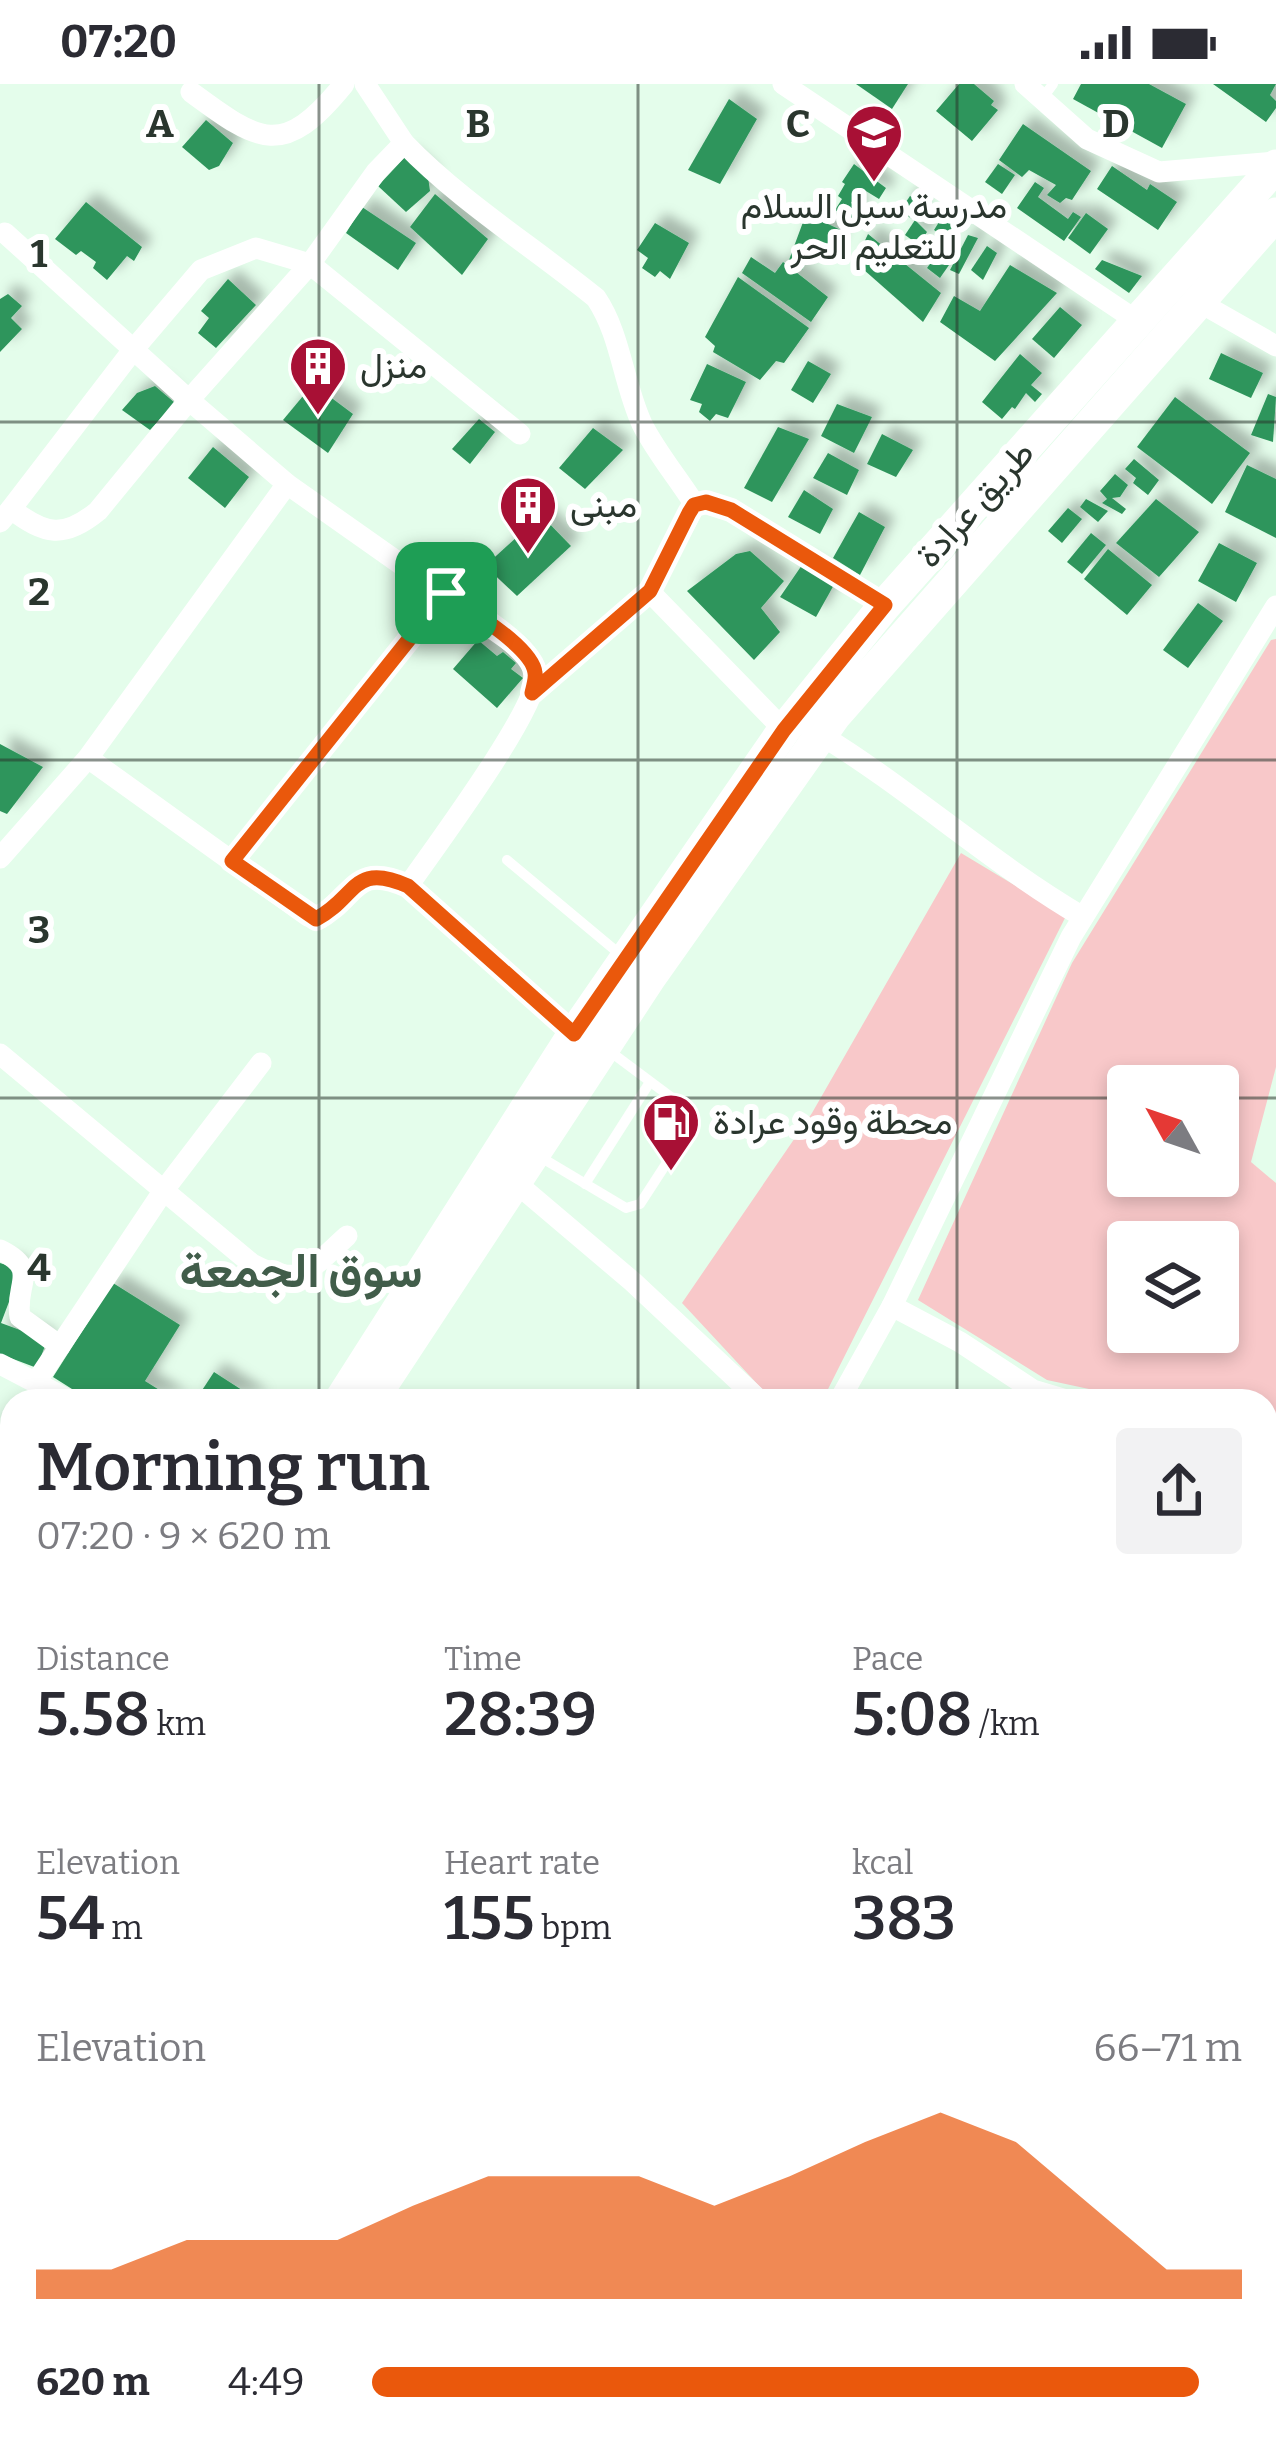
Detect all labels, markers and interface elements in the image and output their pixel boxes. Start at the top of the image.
text: 07:20 [60,15,177,69]
text: A [146,101,174,147]
text: B [465,101,491,147]
text: C [786,101,810,147]
text: D [1102,101,1130,147]
school or university icon: مدرسة سبل السلام للتعليم الحر [843,102,905,184]
place label: مدرسة سبل السلام للتعليم الحر [741,184,1007,270]
text: 1 [31,231,48,277]
building icon: منزل [287,335,349,417]
place label: منزل [360,344,427,388]
street label: طريق عرادة [906,431,1044,577]
building icon: مبنى [497,474,559,556]
place label: مبنى [570,483,637,527]
pin [395,542,497,644]
icon: arrive [413,560,479,626]
text: 2 [28,569,50,615]
text: 3 [28,907,50,953]
north arrow [1107,1065,1239,1197]
map controls [1107,1065,1239,1353]
fuel station icon: محطة وقود عرادة [640,1091,702,1173]
place label: محطة وقود عرادة [713,1100,952,1144]
button: layers [1107,1221,1239,1353]
district label: سوق الجمعة [180,1242,422,1300]
text: 4 [27,1245,51,1291]
text: Morning run [36,1428,430,1507]
button: share [1116,1428,1242,1554]
text: 07:20 · 9 × 620 m [36,1513,331,1559]
text: Distance [36,1639,170,1679]
text: Time [444,1639,522,1679]
text: Pace [852,1639,923,1679]
text: 5.58 [36,1679,150,1751]
text: 28:39 [444,1679,597,1751]
text: 5:08 [852,1679,972,1751]
text: km [150,1704,206,1744]
text: /km [972,1704,1040,1744]
text: Elevation [36,1843,180,1883]
text: Heart rate [444,1843,600,1883]
text: kcal [852,1843,913,1883]
text: 54 [36,1883,105,1955]
text: 155 [444,1883,535,1955]
text: 383 [852,1883,956,1955]
text: m [105,1908,143,1948]
text: bpm [535,1908,611,1948]
text: Elevation [36,2025,206,2071]
text: 66–71 m [1094,2025,1242,2071]
text: 620 m [36,2359,150,2405]
text: 4:49 [228,2359,305,2405]

